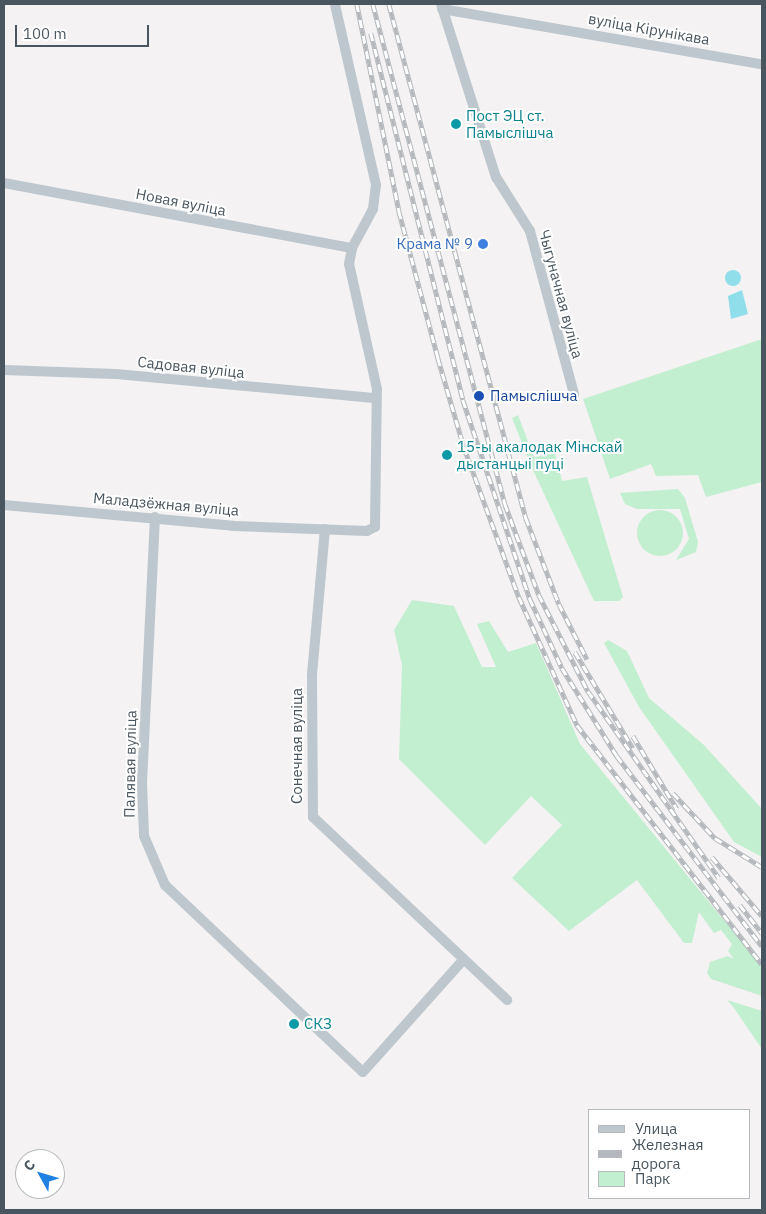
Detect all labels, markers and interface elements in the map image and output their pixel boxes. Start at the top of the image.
street label: вуліца Кірунікава [587,9,711,49]
scale bar [18,15,151,47]
text: 100 m [23,24,67,43]
place label: Пост ЭЦ ст. Памыслішча [466,106,554,141]
marker: Пост ЭЦ ст. Памыслішча [450,118,462,130]
street label: Новая вуліца [134,184,228,220]
street label: Чыгуначная вуліца [535,228,587,360]
place label: Крама № 9 [396,235,473,253]
marker: Крама № 9 [477,238,489,250]
street label: Садовая вуліца [137,352,245,382]
place label: Памыслішча [490,387,578,405]
marker: Памыслішча [472,389,486,403]
place label: 15-ы акалодак Мінскай дыстанцыі пуці [457,437,622,472]
marker: 15-ы акалодак Мінскай дыстанцыі пуці [441,449,453,461]
street label: Маладзёжная вуліца [92,489,240,519]
street label: Сонечная вуліца [288,688,306,804]
street label: Палявая вуліца [120,710,140,818]
place label: СКЗ [304,1015,332,1033]
marker: СКЗ [288,1018,300,1030]
legend [588,1109,751,1199]
text: Улица [635,1119,677,1138]
text: Железная дорога [632,1135,703,1173]
north arrow [15,1149,65,1199]
text: С [19,1156,39,1174]
text: Парк [635,1169,670,1188]

